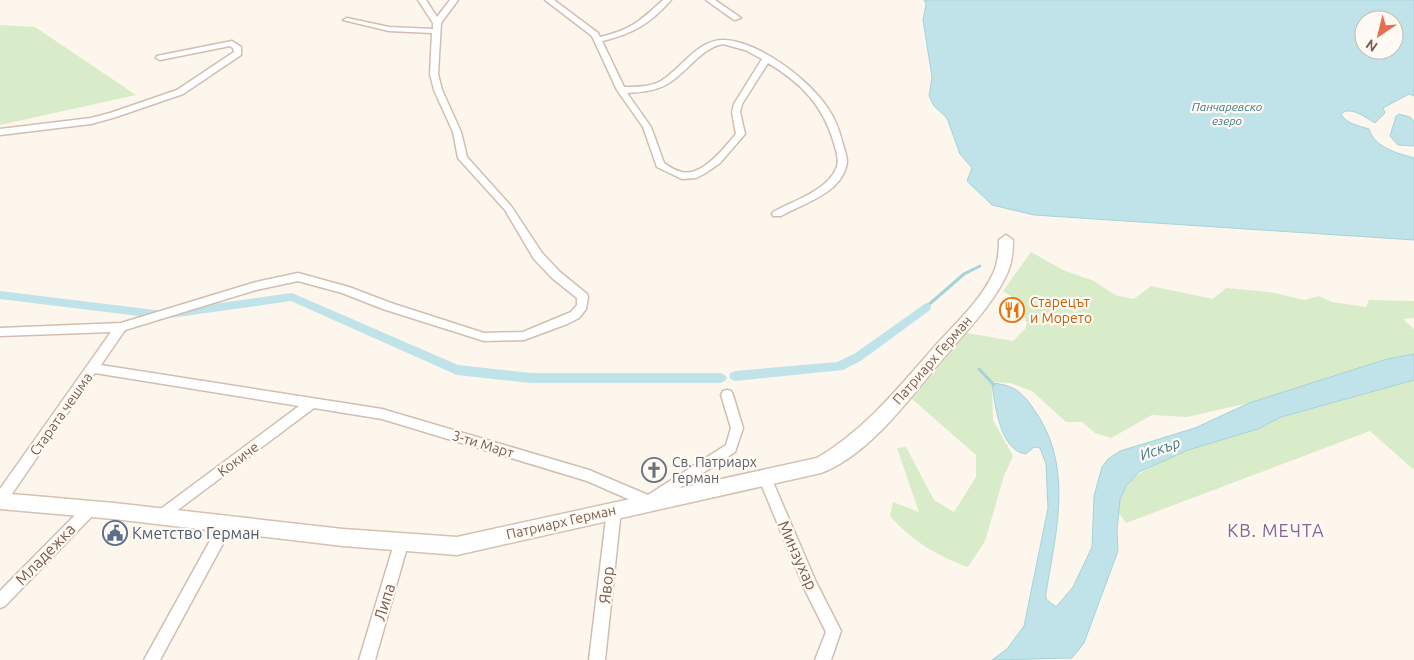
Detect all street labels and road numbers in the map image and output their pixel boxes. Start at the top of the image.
street label: Патриарх Герман [889,312,975,408]
street label: Старата чешма [26,369,96,459]
street label: 3-ти Март [450,427,516,461]
street label: Кокиче [214,438,262,480]
street label: Патриарх Герман [505,502,617,542]
street label: Минзухар [775,518,821,592]
street label: Младежка [11,520,79,588]
street label: Явор [595,565,617,605]
street label: Липа [370,581,398,623]

